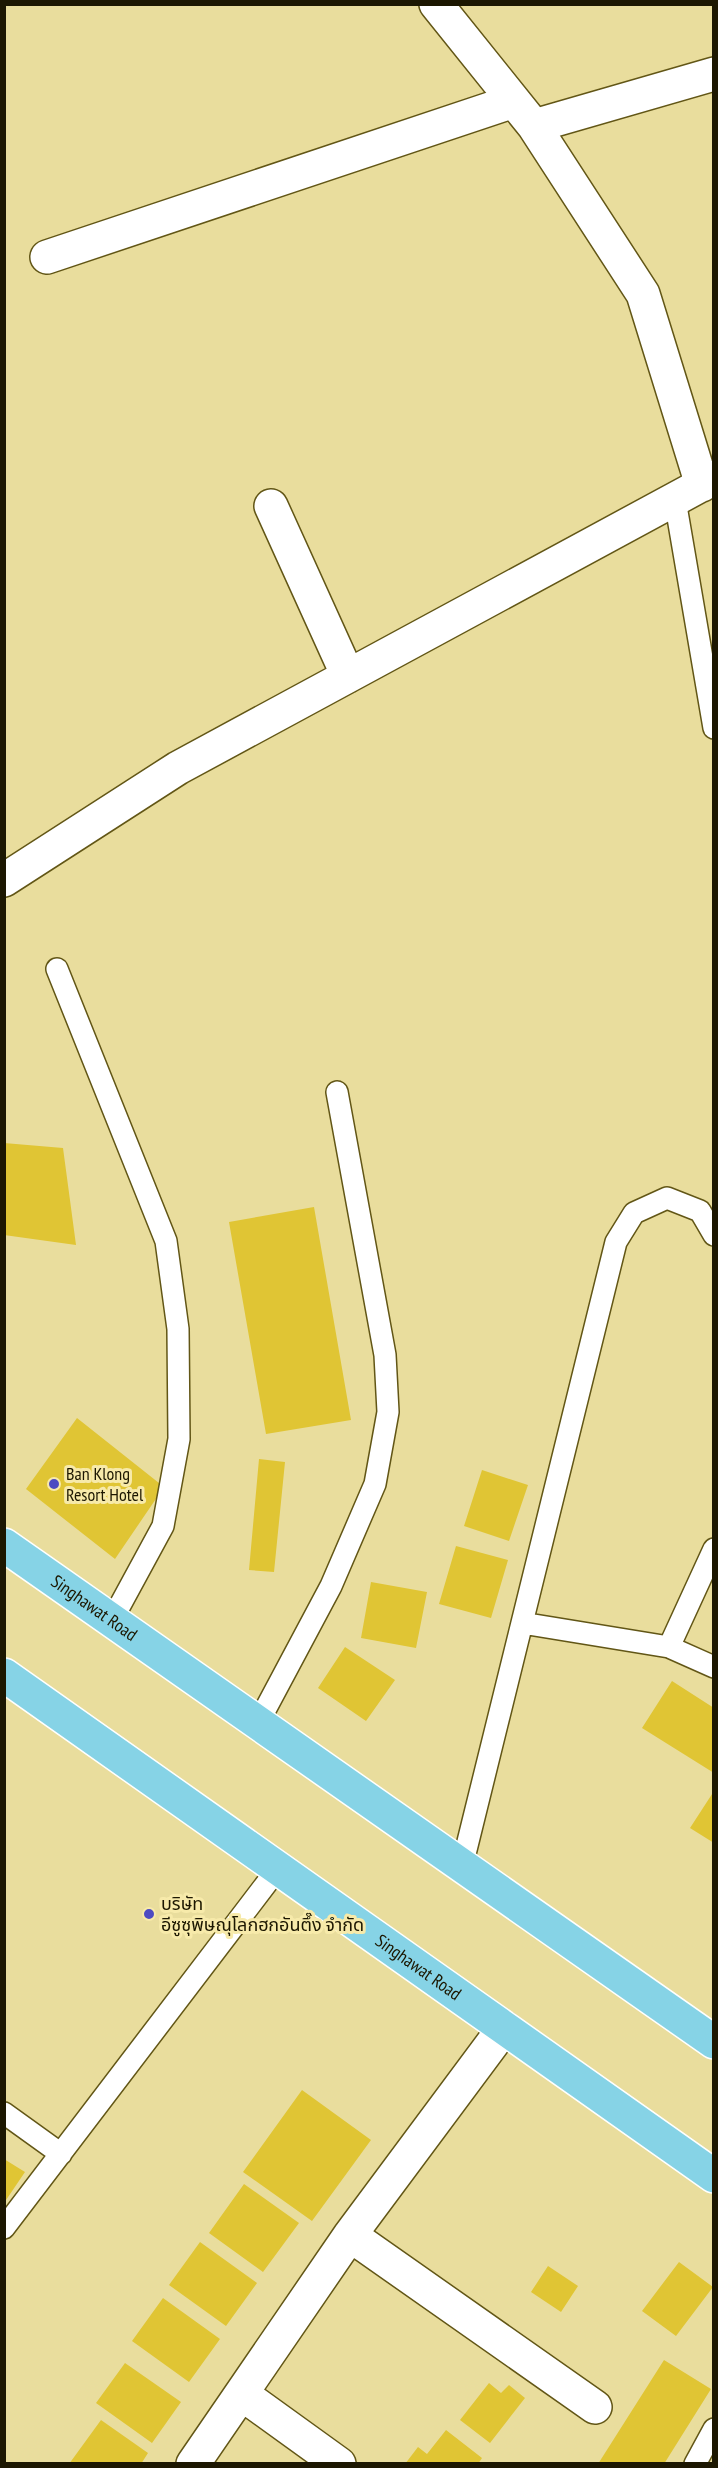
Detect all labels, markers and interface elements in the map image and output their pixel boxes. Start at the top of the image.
place label: Ban Klong Resort Hotel [66,1462,144,1506]
marker: Ban Klong Resort Hotel [47,1477,61,1491]
street label: Singhawat Road [47,1570,142,1646]
place label: บริษัท อีซูซุพิษณุโลกฮกอันตึ๊ง จำกัด [161,1892,364,1937]
marker: บริษัท อีซูซุพิษณุโลกฮกอันตึ๊ง จำกัด [142,1907,156,1921]
street label: Singhawat Road [371,1929,466,2005]

